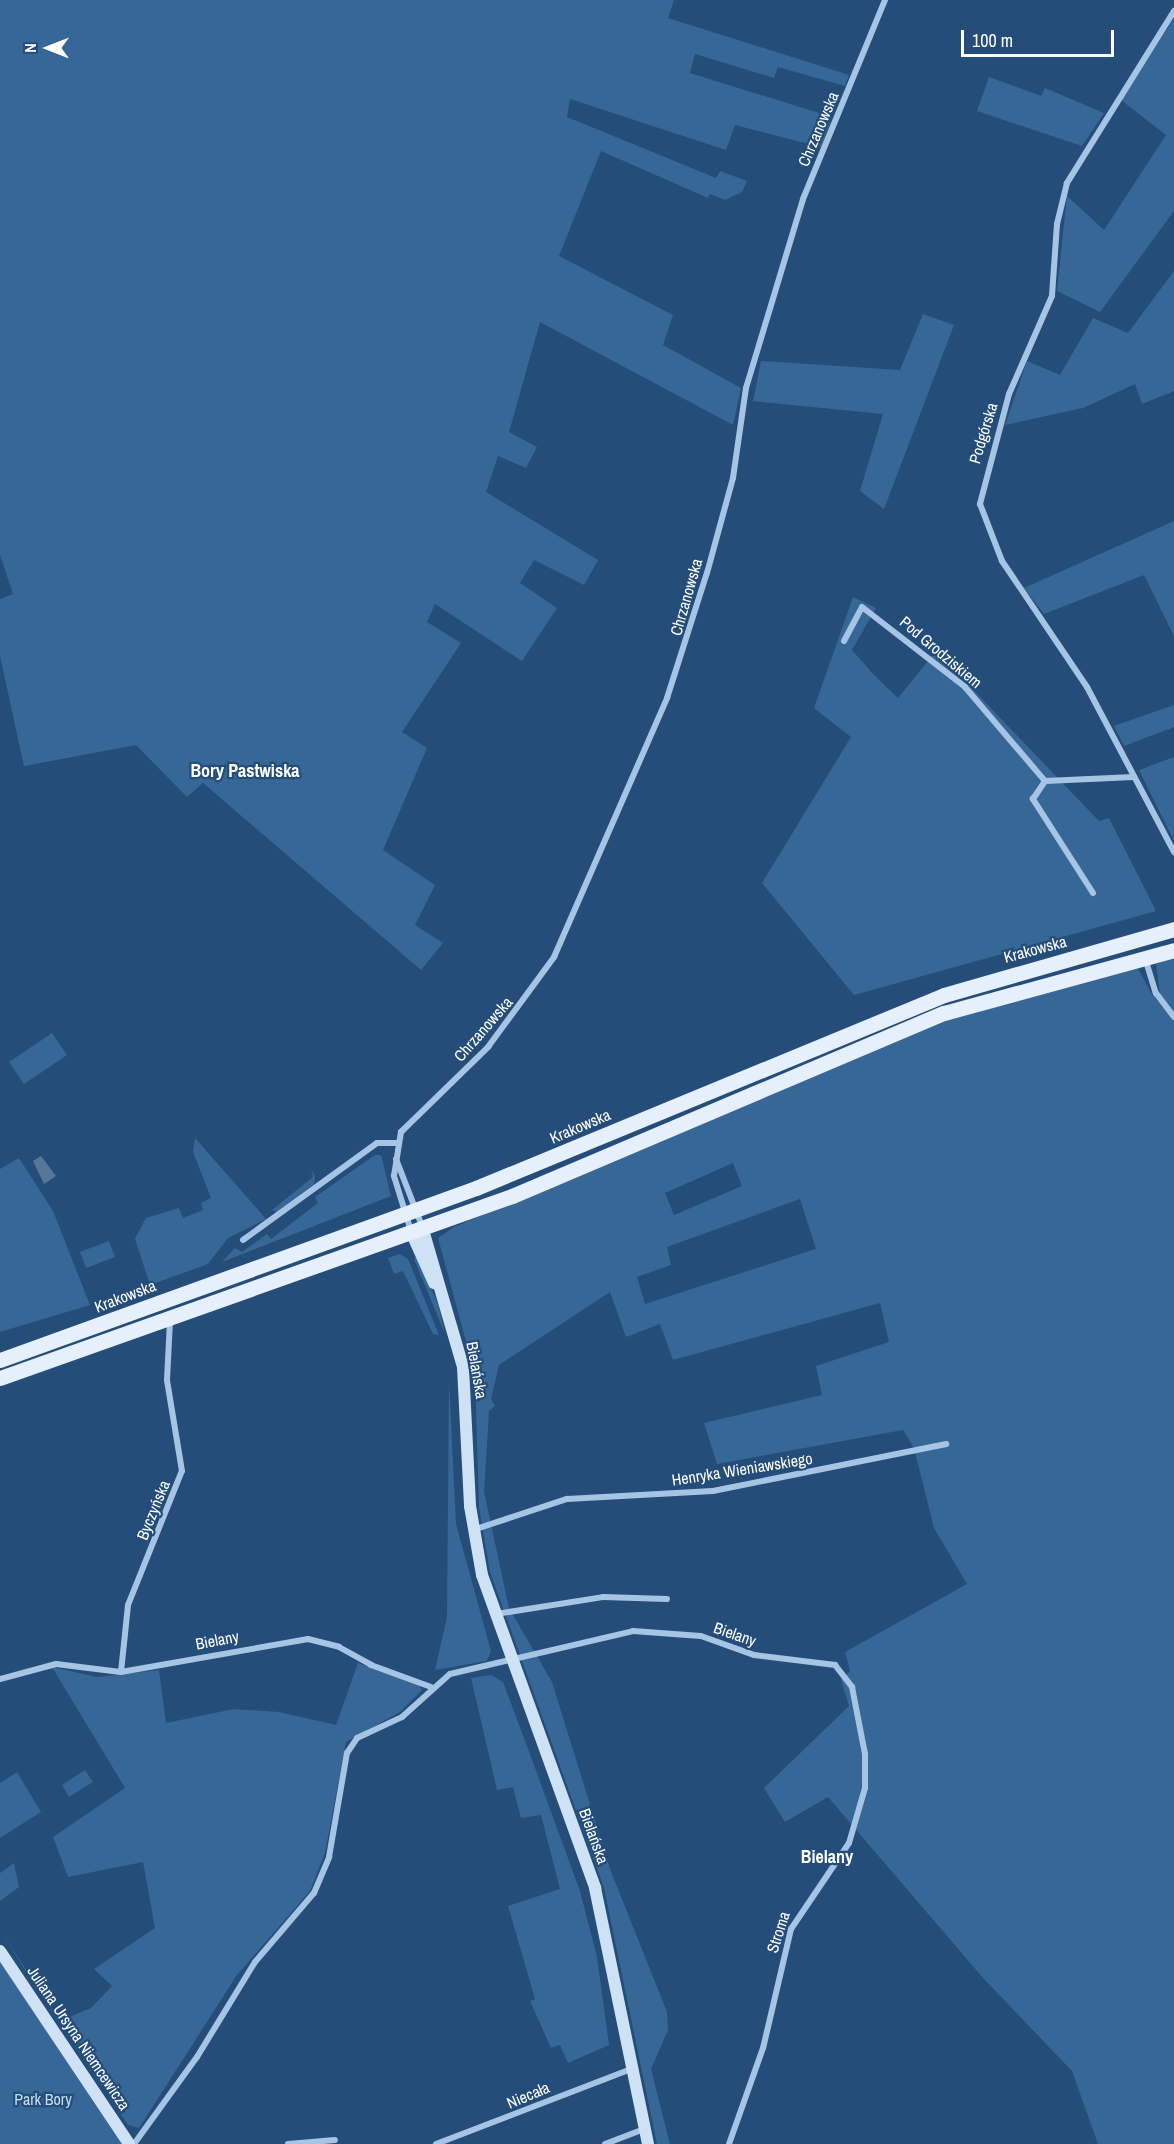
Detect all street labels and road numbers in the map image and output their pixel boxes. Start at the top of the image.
street label: Chrzanowska [794,89,842,169]
street label: Podgórska [965,400,1001,466]
street label: Chrzanowska [666,556,706,638]
street label: Pod Grodziskiem [896,612,986,692]
street label: Krakowska [1002,931,1068,967]
street label: Chrzanowska [450,993,516,1065]
street label: Krakowska [547,1105,613,1147]
street label: Krakowska [92,1276,158,1316]
street label: Bielańska [463,1340,491,1400]
street label: Henryka Wieniawskiego [670,1448,814,1490]
street label: Byczyńska [132,1477,174,1543]
street label: Bielany [711,1618,759,1650]
street label: Bielany [194,1626,240,1654]
street label: Bielańska [575,1806,613,1866]
street label: Stroma [762,1909,794,1955]
street label: Juliana Ursyna Niemcewicza [24,1962,134,2114]
street label: Niecała [504,2077,552,2113]

